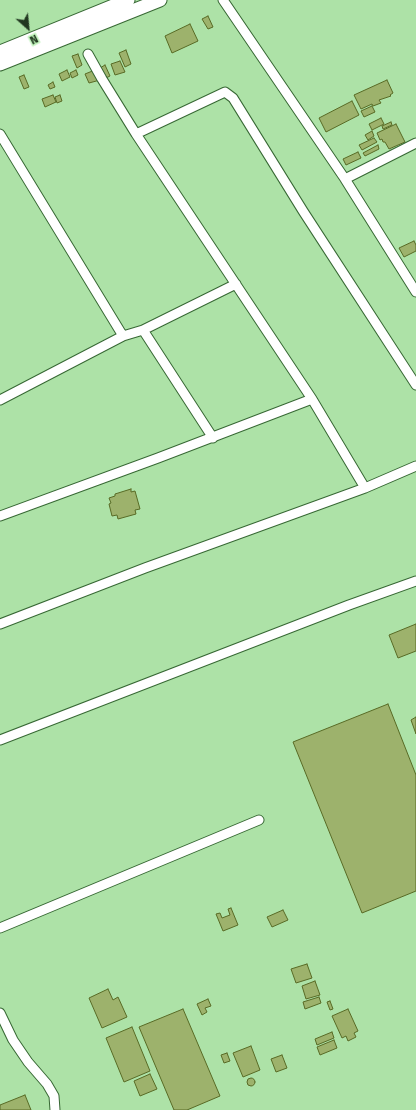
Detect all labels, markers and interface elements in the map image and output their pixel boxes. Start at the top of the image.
north arrow [8,8,48,48]
text: N [27,32,40,47]

